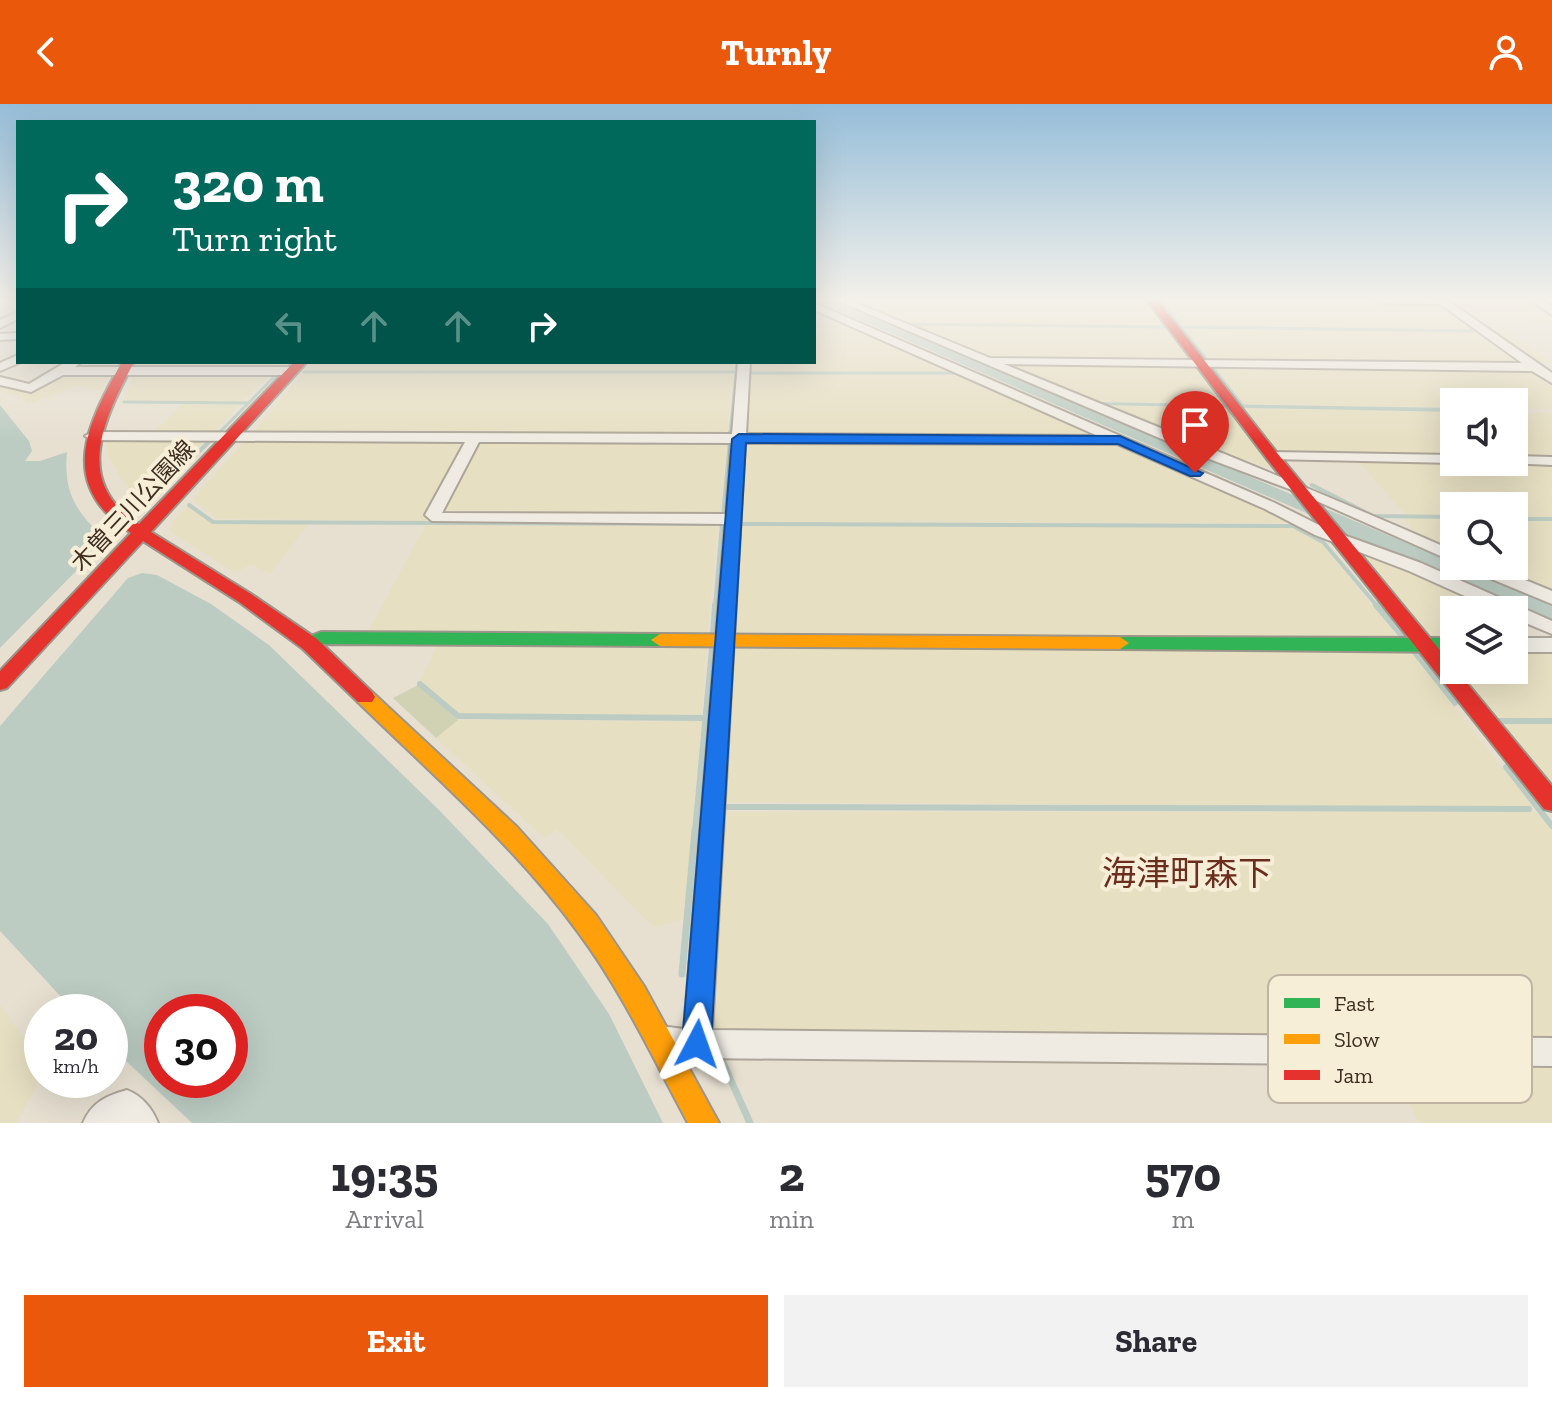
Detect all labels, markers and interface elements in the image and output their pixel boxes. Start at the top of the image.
icon: back [24,30,68,74]
icon: person [1484,30,1528,74]
text: Turnly [721,31,831,74]
text: 320 m [172,149,324,216]
icon: right [40,152,144,256]
text: Turn right [172,217,337,260]
icon: left [268,304,312,348]
icon: ahead [352,304,396,348]
icon: ahead [436,304,480,348]
icon: right [520,304,564,348]
map controls [1440,388,1528,684]
button: sound [1440,388,1528,476]
pin [1161,391,1229,473]
icon: arrive [1173,403,1217,447]
street label: 木曽三川公園線 [65,434,201,577]
button: search [1440,492,1528,580]
button: layers [1440,596,1528,684]
district label: 海津町森下 [1102,853,1272,894]
legend [1268,975,1532,1103]
text: Fast [1334,990,1375,1017]
speed limit sign: 30 [144,994,248,1098]
position arrow [655,1002,739,1086]
text: 20 [54,1012,98,1060]
text: Slow [1334,1026,1380,1053]
text: km/h [53,1054,99,1078]
text: Jam [1334,1062,1373,1089]
text: 19:35 [331,1146,438,1203]
text: 2 [779,1146,804,1203]
text: 570 [1145,1146,1221,1203]
text: Arrival [345,1203,424,1235]
text: min [769,1203,814,1235]
text: m [1172,1203,1194,1235]
button: Exit [24,1295,768,1387]
button: Share [784,1295,1528,1387]

